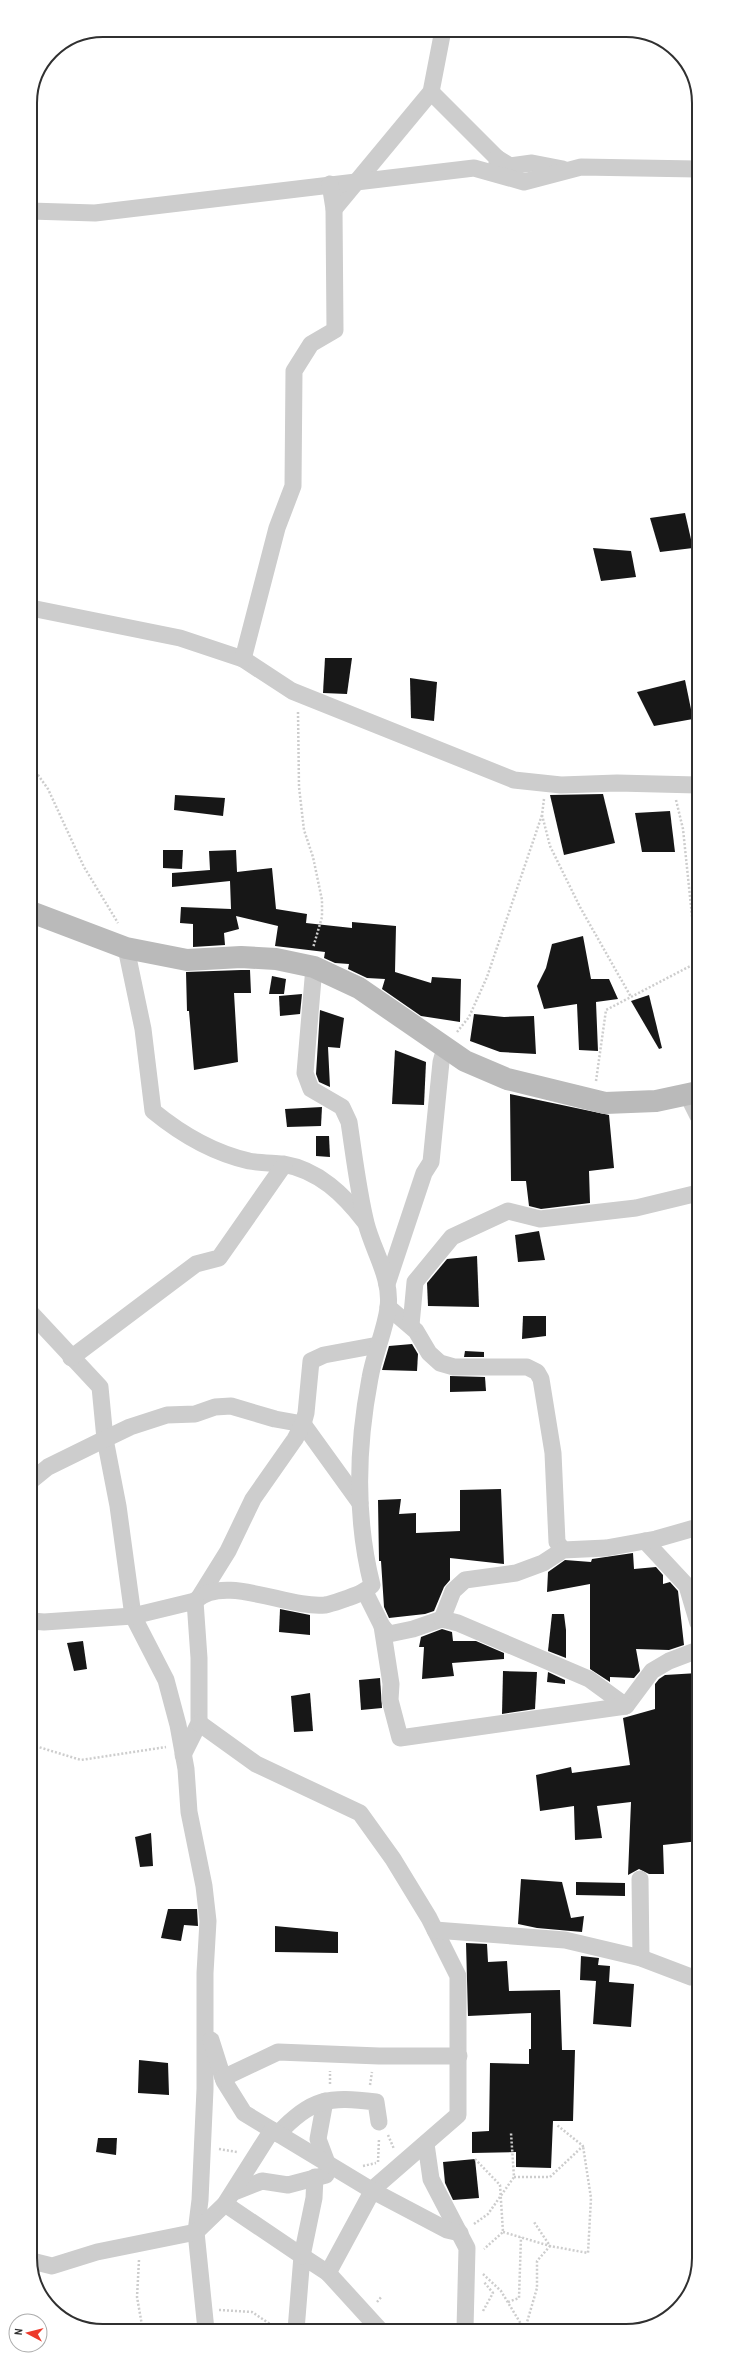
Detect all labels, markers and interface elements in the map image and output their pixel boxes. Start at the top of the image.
north arrow [8,2313,48,2353]
text: N [11,2328,25,2336]

